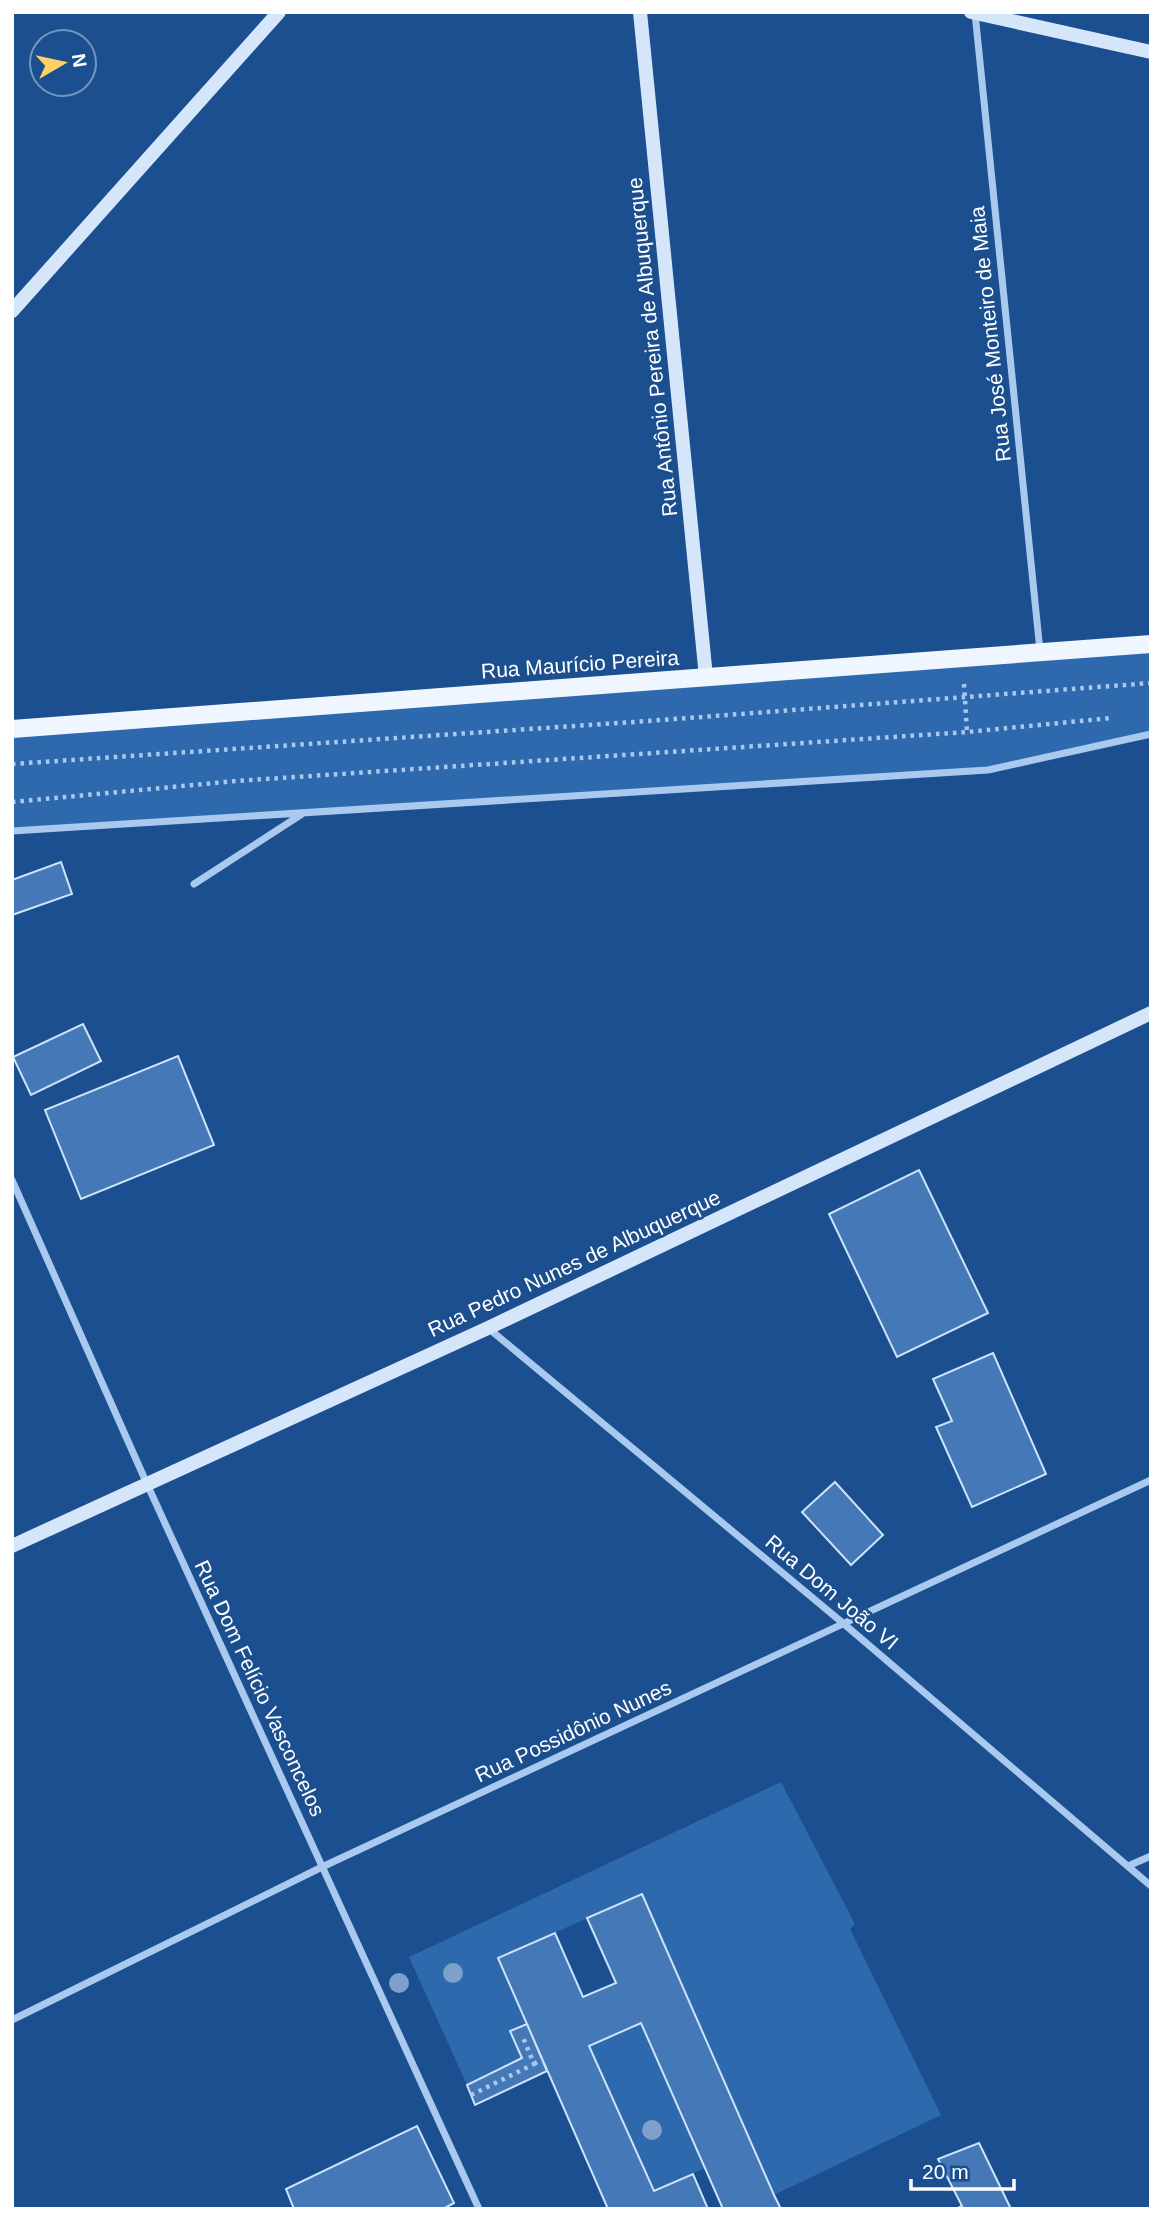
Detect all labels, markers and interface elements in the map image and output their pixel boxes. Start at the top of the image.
north arrow [28,28,98,98]
text: N [68,52,91,69]
street label: Rua Antônio Pereira de Albuquerque [623,176,681,518]
street label: Rua José Monteiro de Maia [965,205,1015,463]
street label: Rua Maurício Pereira [480,646,680,682]
street label: Rua Pedro Nunes de Albuquerque [424,1185,724,1341]
street label: Rua Dom João VI [761,1530,903,1654]
street label: Rua Dom Felício Vasconcelos [190,1556,330,1820]
street label: Rua Possidônio Nunes [471,1675,675,1787]
scale bar [911,2148,1014,2192]
text: 20 m [922,2160,969,2183]

